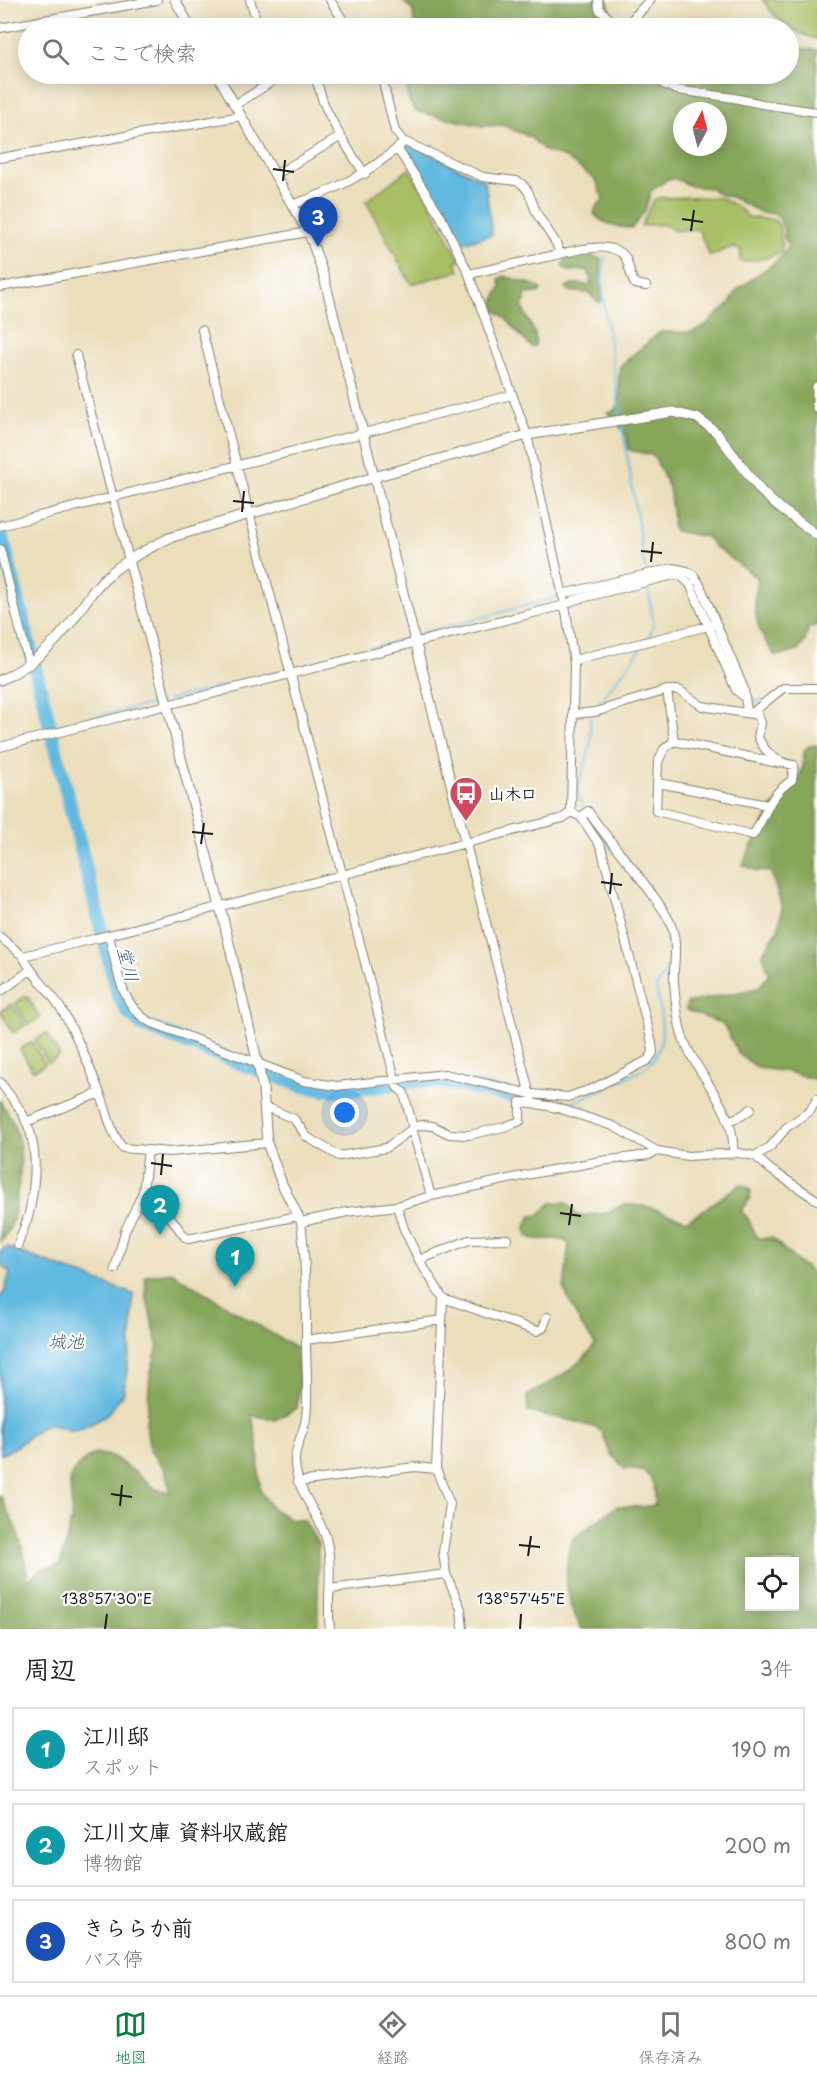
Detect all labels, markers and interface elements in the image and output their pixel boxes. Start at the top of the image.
search box [18,18,799,84]
icon: search [39,35,72,68]
text: ここで検索 [87,35,197,68]
north arrow [673,102,727,156]
pin: 3 [298,198,338,247]
bus stop icon: 山木口 [448,775,484,822]
place label: 山木口 [489,781,537,805]
water label: 堂川 [112,943,146,985]
your location [330,1098,359,1127]
pin: 2 [140,1186,180,1235]
pin: 1 [216,1238,254,1287]
water label: 城池 [48,1327,85,1354]
map controls [745,1557,799,1611]
button: locate [745,1557,799,1611]
text: 138°57'30"E [62,1586,152,1609]
text: 138°57'45"E [477,1586,565,1609]
text: 周辺 [24,1649,76,1688]
text: 3件 [760,1653,793,1683]
text: 江川邸 [83,1718,149,1751]
text: 1 [41,1734,50,1764]
text: 190 m [732,1734,791,1764]
text: スポット [83,1751,163,1781]
text: 江川文庫 資料収蔵館 [83,1814,288,1847]
text: 2 [38,1830,53,1860]
text: 200 m [724,1830,791,1860]
text: 博物館 [83,1847,143,1877]
text: きららか前 [83,1910,193,1943]
text: 3 [39,1926,52,1956]
text: 800 m [724,1926,791,1956]
text: バス停 [83,1943,143,1973]
tab: 地図 [114,2008,147,2068]
tab: 経路 [376,2008,409,2068]
tab: 保存済み [638,2008,702,2068]

